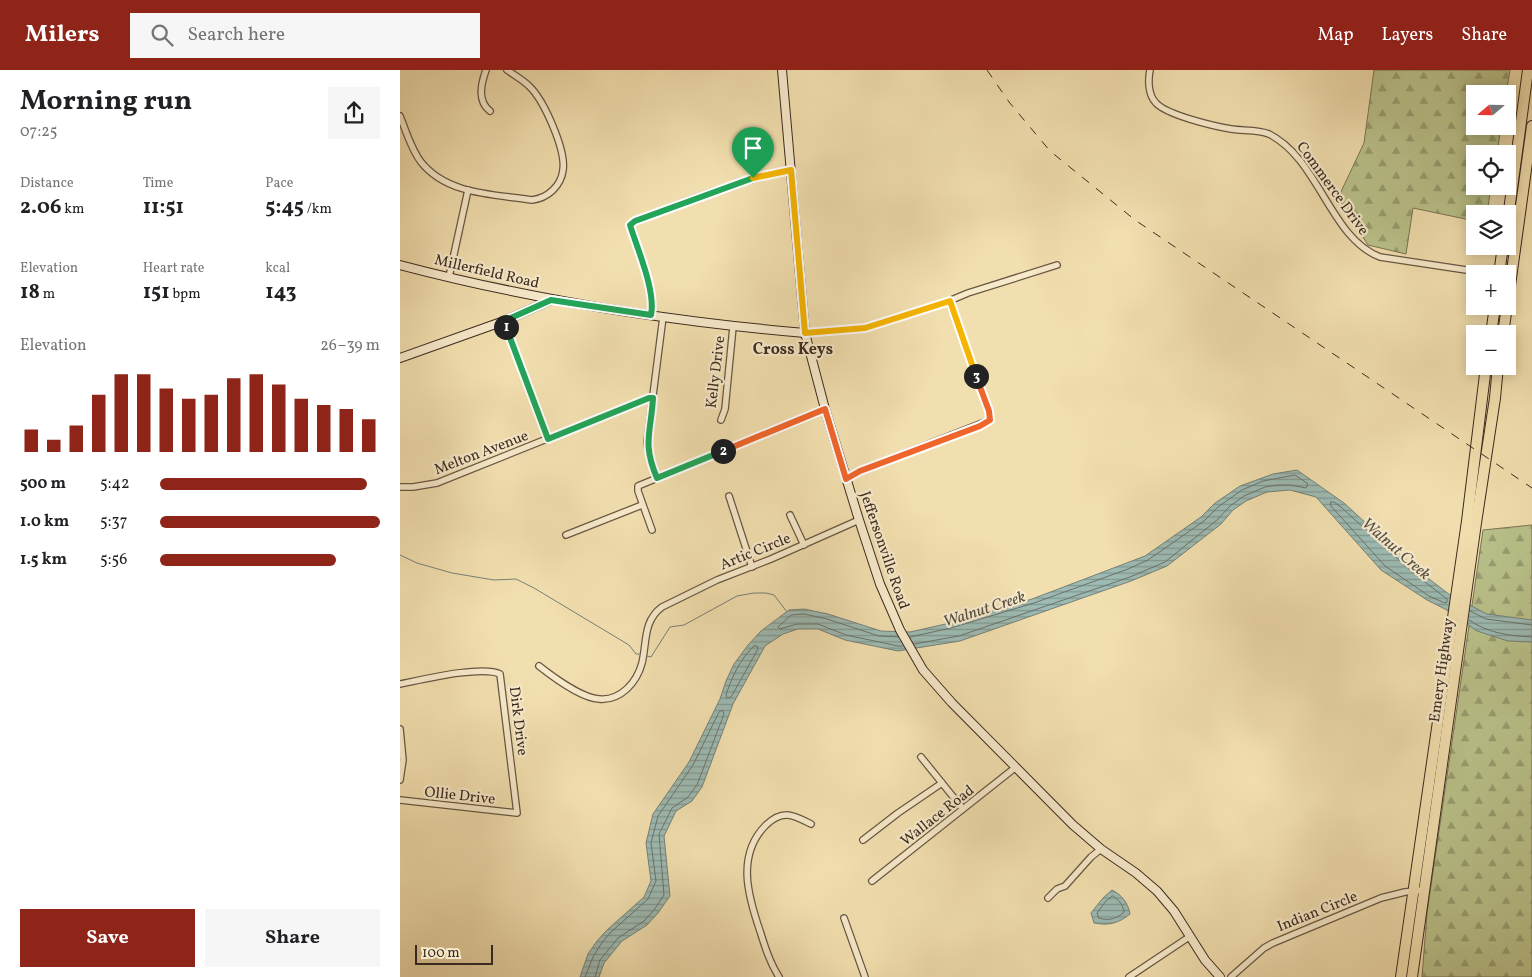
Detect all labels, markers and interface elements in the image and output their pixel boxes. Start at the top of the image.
search box [130,13,480,58]
text: Milers [25,18,100,52]
icon: search [148,21,176,49]
text: Search here [188,22,285,48]
text: Map [1317,23,1353,48]
text: Layers [1381,23,1433,48]
text: Share [1461,23,1507,48]
text: Morning run [20,82,192,121]
north arrow [1466,85,1516,135]
map controls [1466,85,1516,375]
button: share [328,87,380,139]
text: 07:25 [20,121,57,143]
pin [732,127,774,178]
icon: arrive [739,134,767,162]
street label: Commerce Drive [1291,138,1373,240]
button: locate [1466,145,1516,195]
text: Distance [20,174,74,193]
text: Time [143,174,173,193]
text: Pace [265,174,293,193]
text: 2.06 [20,193,61,222]
text: 11:51 [143,193,184,222]
text: 5:45 [265,193,304,222]
text: km [61,200,84,219]
text: /km [304,200,332,219]
button: layers [1466,205,1516,255]
street label: Millerfield Road [432,250,541,295]
text: Elevation [20,259,78,278]
text: Heart rate [143,259,204,278]
text: kcal [265,259,290,278]
button: + [1466,265,1516,315]
text: 18 [20,278,40,307]
text: 151 [143,278,170,307]
text: 143 [265,278,296,307]
text: m [40,285,55,304]
text: bpm [170,285,201,304]
pin: 1 [494,314,518,340]
text: 1 [504,318,509,337]
button: − [1466,325,1516,375]
text: Elevation [20,335,87,357]
text: 26–39 m [320,335,380,357]
street label: Kelly Drive [702,335,731,410]
district label: Cross Keys [753,339,833,361]
pin: 3 [964,364,988,388]
text: 3 [973,367,980,386]
street label: Melton Avenue [431,426,532,481]
pin: 2 [710,438,736,464]
text: 2 [720,442,727,461]
text: 500 m [20,473,66,495]
text: 5:42 [100,473,130,495]
street label: Jeffersonville Road [854,489,914,612]
text: 1.0 km [20,511,69,533]
text: 5:37 [100,511,127,533]
water label: Walnut Creek [1356,513,1435,586]
street label: Artic Circle [717,529,794,576]
text: 1.5 km [20,549,67,571]
text: 5:56 [100,549,127,571]
water label: Walnut Creek [941,586,1029,634]
street label: Emery Highway [1425,617,1460,724]
street label: Dirk Drive [503,685,532,757]
street label: Wallace Road [897,781,979,852]
street label: Ollie Drive [423,782,496,811]
street label: Indian Circle [1274,887,1361,938]
button: Save [20,909,195,967]
button: Share [205,909,380,967]
scale bar [415,942,492,965]
text: 100 m [422,944,460,963]

